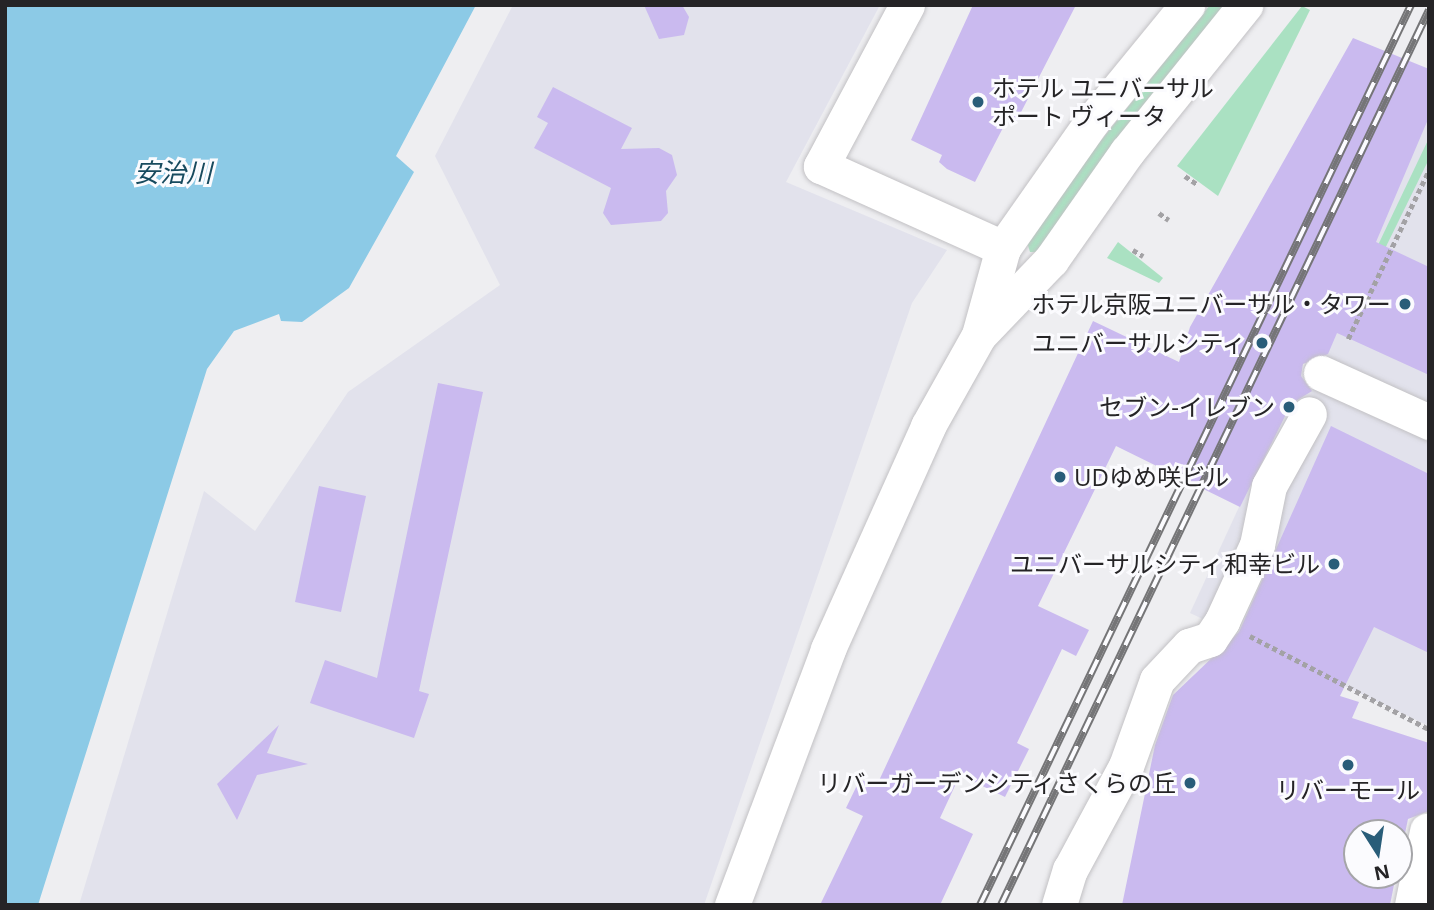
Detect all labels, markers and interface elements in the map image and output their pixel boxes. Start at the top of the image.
place label: ホテル ユニバーサル ポート ヴィータ [992,74,1214,130]
marker: ホテル ユニバーサル ポート ヴィータ [970,94,986,110]
water label: 安治川 [134,157,212,189]
place label: ホテル京阪ユニバーサル・タワー [1031,290,1391,318]
marker: ホテル京阪ユニバーサル・タワー [1397,296,1413,312]
place label: ユニバーサルシティ [1030,329,1246,357]
marker: ユニバーサルシティ [1252,333,1272,353]
place label: セブン-イレブン [1099,393,1275,421]
marker: セブン-イレブン [1281,399,1297,415]
place label: UDゆめ咲ビル [1074,463,1229,491]
marker: UDゆめ咲ビル [1052,469,1068,485]
place label: ユニバーサルシティ和幸ビル [1008,550,1320,578]
marker: ユニバーサルシティ和幸ビル [1326,556,1342,572]
marker: リバーモール [1340,757,1356,773]
place label: リバーガーデンシティさくらの丘 [816,769,1176,797]
marker: リバーガーデンシティさくらの丘 [1182,775,1198,791]
place label: リバーモール [1276,776,1420,804]
north arrow [1343,819,1413,889]
text: N [1372,858,1392,887]

